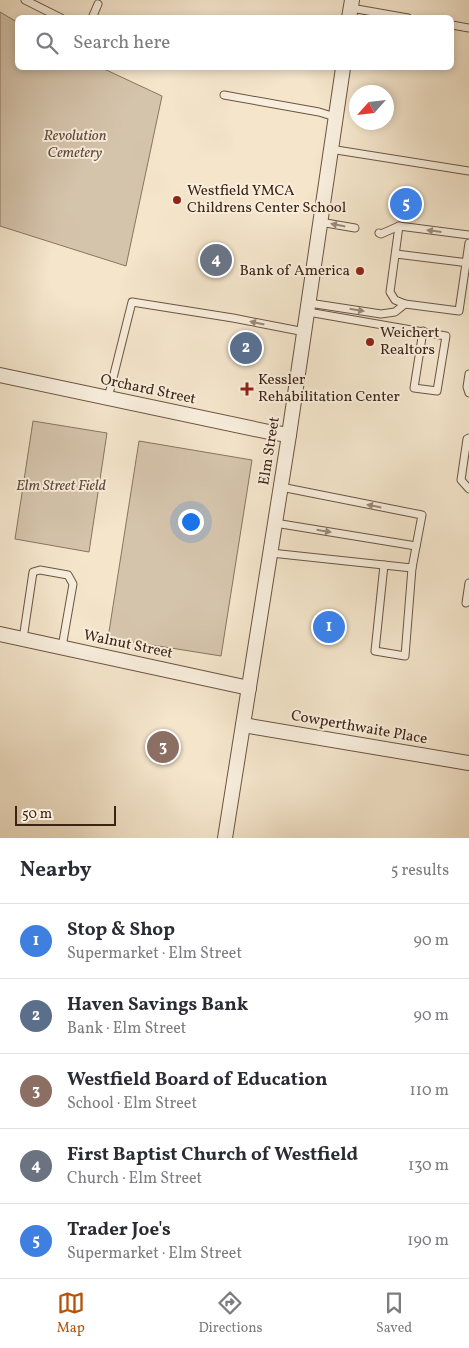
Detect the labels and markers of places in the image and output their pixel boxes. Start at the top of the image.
place label: Westfield YMCA Childrens Center School [187,181,346,219]
pin: 5 [390,185,422,223]
marker: Westfield YMCA Childrens Center School [171,194,183,206]
pin: 4 [200,241,232,279]
place label: Bank of America [240,261,350,282]
marker: Bank of America [354,265,366,277]
place label: Weichert Realtors [380,323,439,361]
pin: 2 [230,329,262,367]
marker: Weichert Realtors [364,336,376,348]
place label: Kessler Rehabilitation Center [258,370,400,408]
marker: Kessler Rehabilitation Center [240,382,254,396]
pin: 1 [313,608,345,646]
pin: 3 [147,728,179,766]

